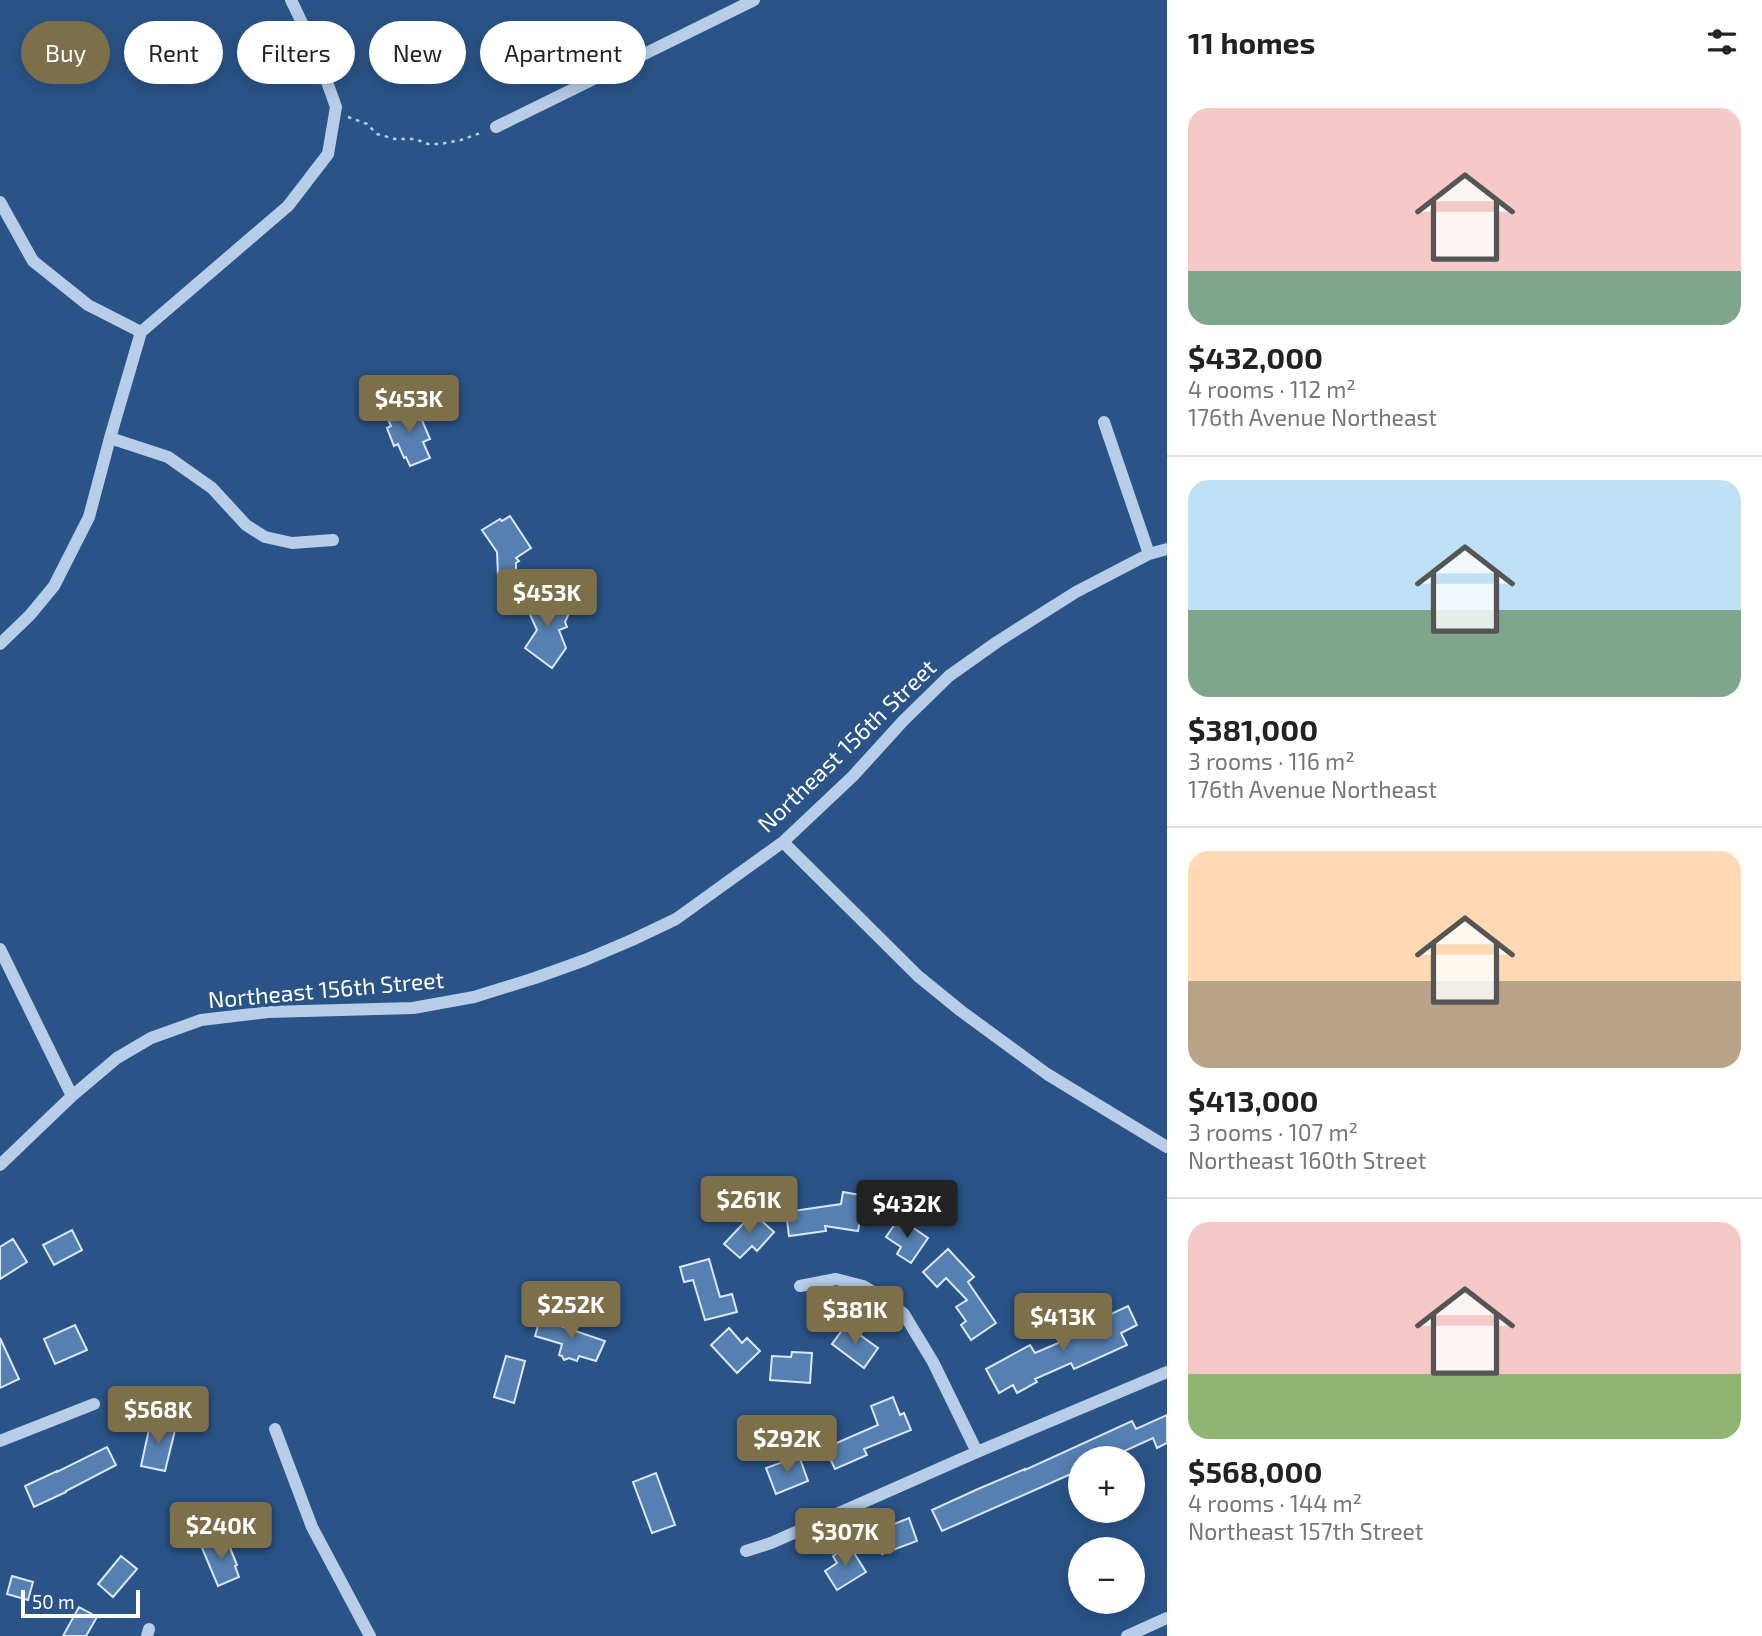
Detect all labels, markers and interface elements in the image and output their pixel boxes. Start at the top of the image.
chip: Buy [21,21,110,84]
chip: Rent [124,21,223,84]
chip: Filters [237,21,355,84]
chip: New [369,21,466,84]
chip: Apartment [480,21,646,84]
icon: filters [1703,23,1741,61]
text: 11 homes [1188,24,1315,60]
icon: home [1402,154,1528,280]
text: $432,000 [1188,339,1323,375]
text: 4 rooms · 112 m² [1188,375,1356,403]
pin: $453K [360,376,458,435]
text: $453K [375,384,443,412]
text: 176th Avenue Northeast [1188,403,1437,431]
icon: home [1402,526,1528,652]
pin: $453K [498,570,596,629]
text: $453K [513,578,581,606]
street label: Northeast 156th Street [751,653,941,838]
text: $381,000 [1188,711,1318,747]
text: 3 rooms · 116 m² [1188,747,1355,775]
text: 176th Avenue Northeast [1188,775,1437,803]
icon: home [1402,897,1528,1023]
street label: Northeast 156th Street [207,965,445,1013]
text: $413,000 [1188,1082,1319,1118]
text: 3 rooms · 107 m² [1188,1118,1358,1146]
text: Northeast 160th Street [1188,1146,1427,1174]
pin: $261K [700,1176,798,1236]
pin: $432K [858,1180,956,1240]
text: $261K [717,1185,781,1213]
text: $432K [873,1189,941,1217]
icon: home [1402,1268,1528,1394]
pin: $252K [522,1282,620,1341]
pin: $381K [806,1286,904,1346]
text: $252K [537,1290,605,1318]
pin: $413K [1014,1294,1112,1353]
text: $381K [822,1295,888,1323]
text: $413K [1030,1302,1096,1330]
pin: $568K [109,1386,207,1446]
text: $568K [124,1395,192,1423]
pin: $292K [738,1416,836,1475]
text: $292K [753,1424,821,1452]
map controls [1068,1446,1145,1614]
button: + [1068,1446,1145,1523]
text: $568,000 [1188,1453,1322,1489]
text: 4 rooms · 144 m² [1188,1489,1362,1517]
pin: $240K [172,1502,270,1562]
pin: $307K [796,1508,894,1568]
text: $240K [186,1511,256,1539]
text: $307K [811,1517,879,1545]
text: Northeast 157th Street [1188,1517,1424,1545]
button: − [1068,1537,1145,1614]
scale bar [21,1587,140,1619]
text: 50 m [32,1590,75,1613]

